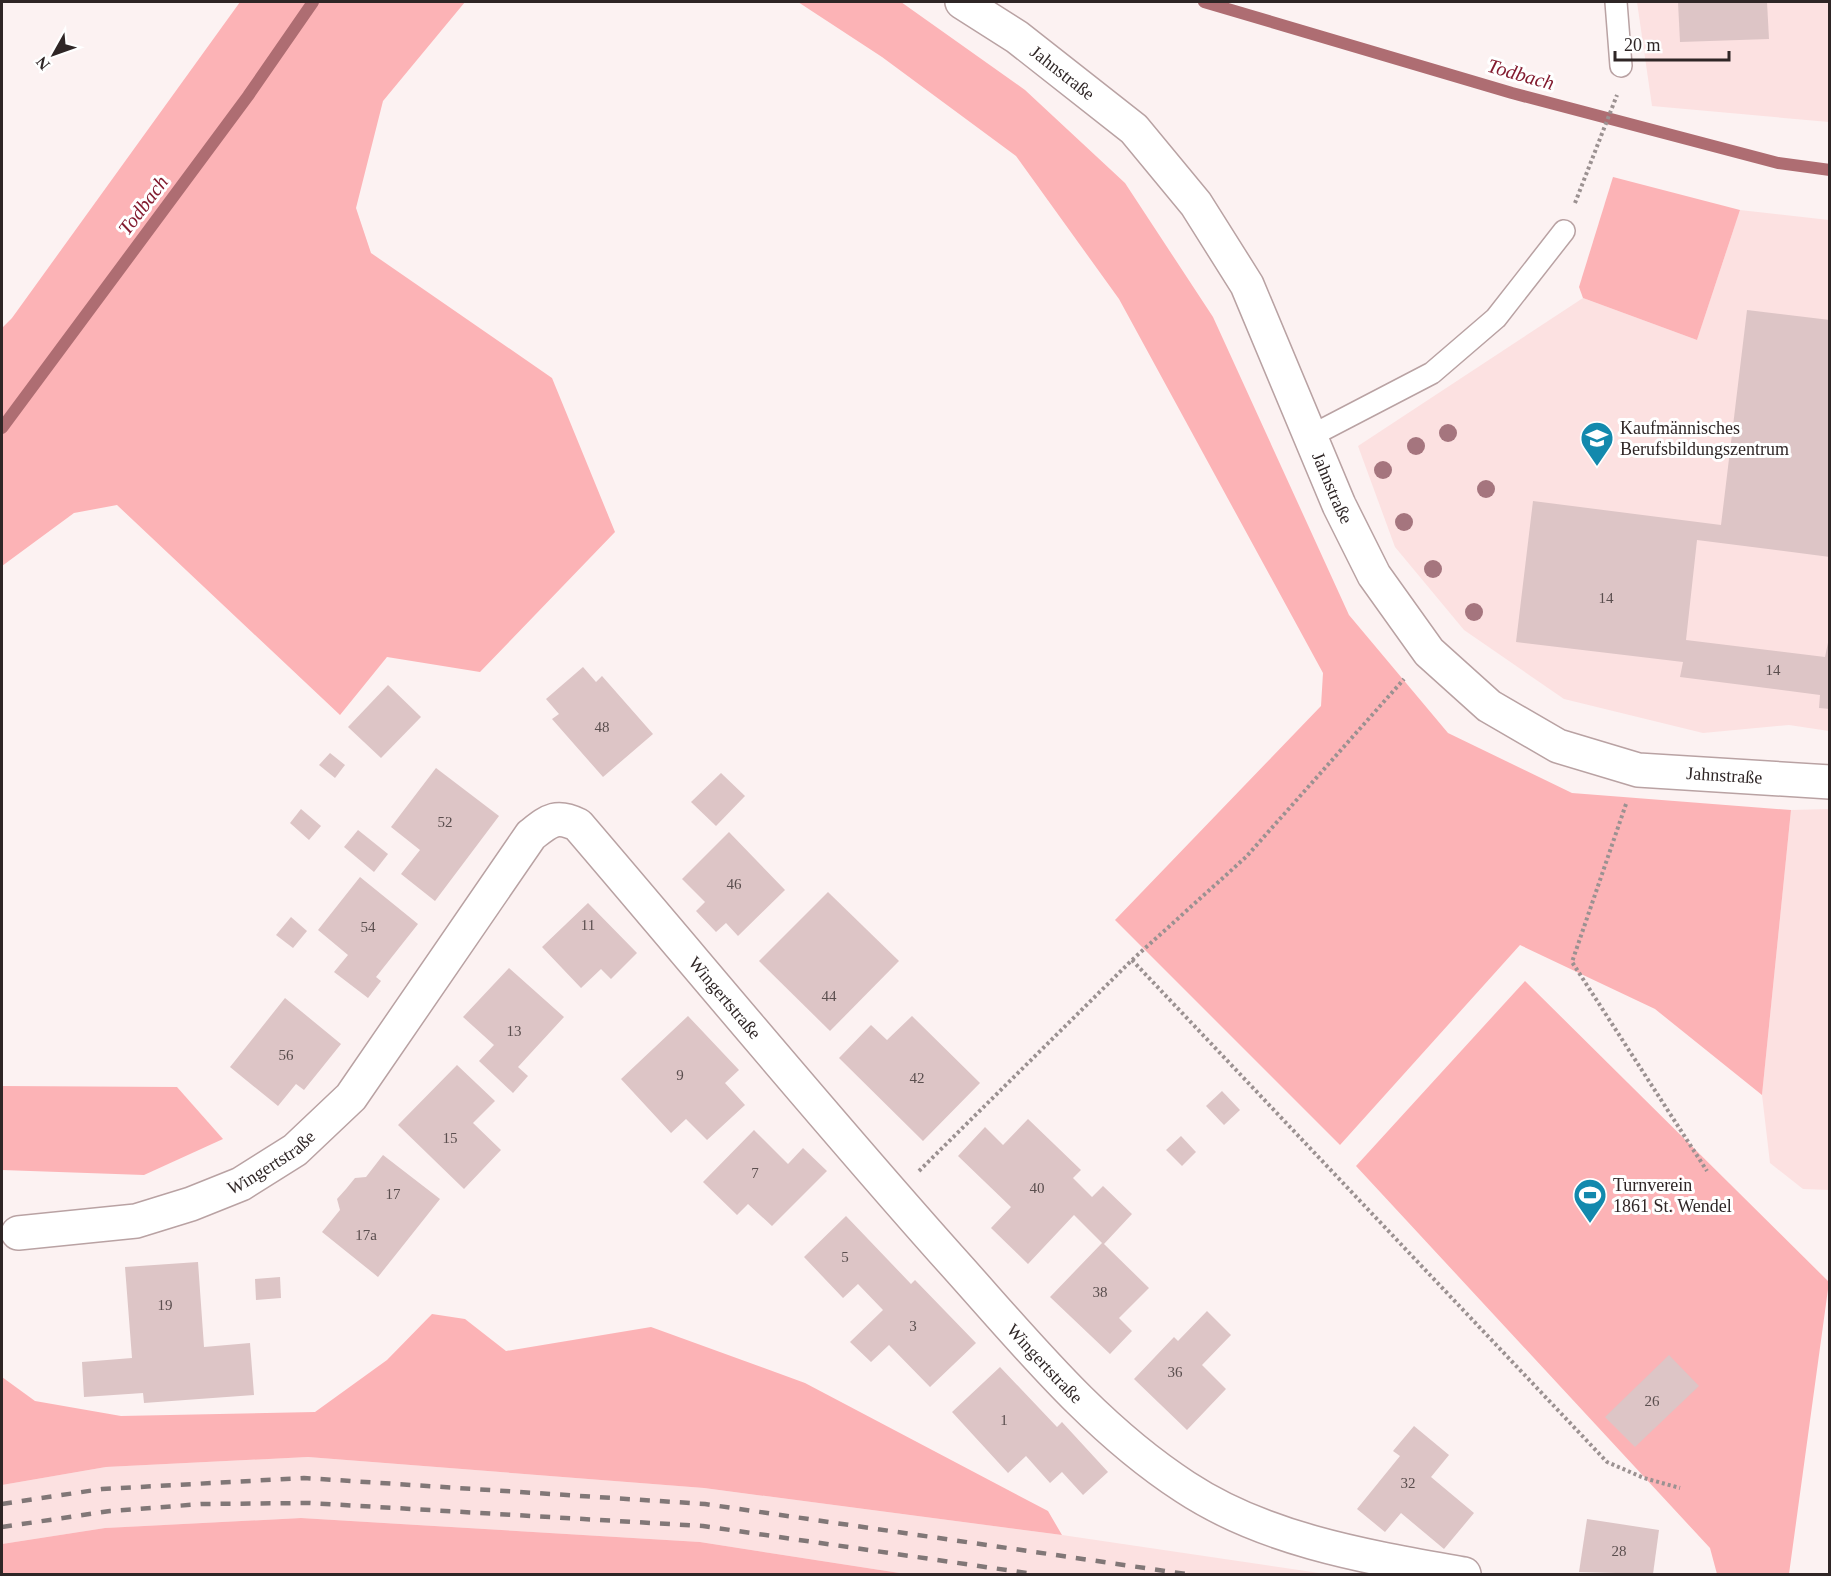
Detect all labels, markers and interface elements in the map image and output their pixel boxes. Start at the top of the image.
north arrow [24,24,84,84]
scale bar [1615,24,1729,62]
text: 20 m [1624,35,1661,55]
street label: Jahnstraße [1026,41,1099,104]
text: N [32,53,53,73]
water label: Todbach [1485,54,1557,94]
water label: Todbach [114,171,172,239]
place label: Kaufmännisches Berufsbildungszentrum [1620,418,1789,459]
school or university icon: Kaufmännisches Berufsbildungszentrum [1579,420,1615,467]
street label: Jahnstraße [1308,449,1357,527]
house number: 14 [1599,590,1614,606]
house number: 14 [1766,662,1781,678]
house number: 48 [595,719,610,735]
street label: Jahnstraße [1686,763,1763,788]
house number: 52 [438,814,453,830]
house number: 46 [727,876,742,892]
house number: 11 [581,917,595,933]
house number: 54 [361,919,376,935]
street label: Wingertstraße [684,953,765,1043]
house number: 44 [822,988,837,1004]
house number: 13 [507,1023,522,1039]
house number: 56 [279,1047,294,1063]
house number: 9 [676,1067,684,1083]
house number: 42 [910,1070,925,1086]
street label: Wingertstraße [225,1126,319,1198]
house number: 15 [443,1130,458,1146]
house number: 7 [751,1165,759,1181]
place label: Turnverein 1861 St. Wendel [1613,1175,1732,1216]
sports icon: Turnverein 1861 St. Wendel [1572,1177,1608,1224]
house number: 40 [1030,1180,1045,1196]
house number: 17 [386,1186,401,1202]
house number: 17a [355,1227,377,1243]
house number: 5 [841,1249,849,1265]
house number: 38 [1093,1284,1108,1300]
house number: 19 [158,1297,173,1313]
house number: 3 [909,1318,917,1334]
street label: Wingertstraße [1003,1320,1087,1407]
house number: 36 [1168,1364,1183,1380]
house number: 26 [1645,1393,1660,1409]
house number: 1 [1000,1412,1008,1428]
house number: 32 [1401,1475,1416,1491]
house number: 28 [1612,1543,1627,1559]

